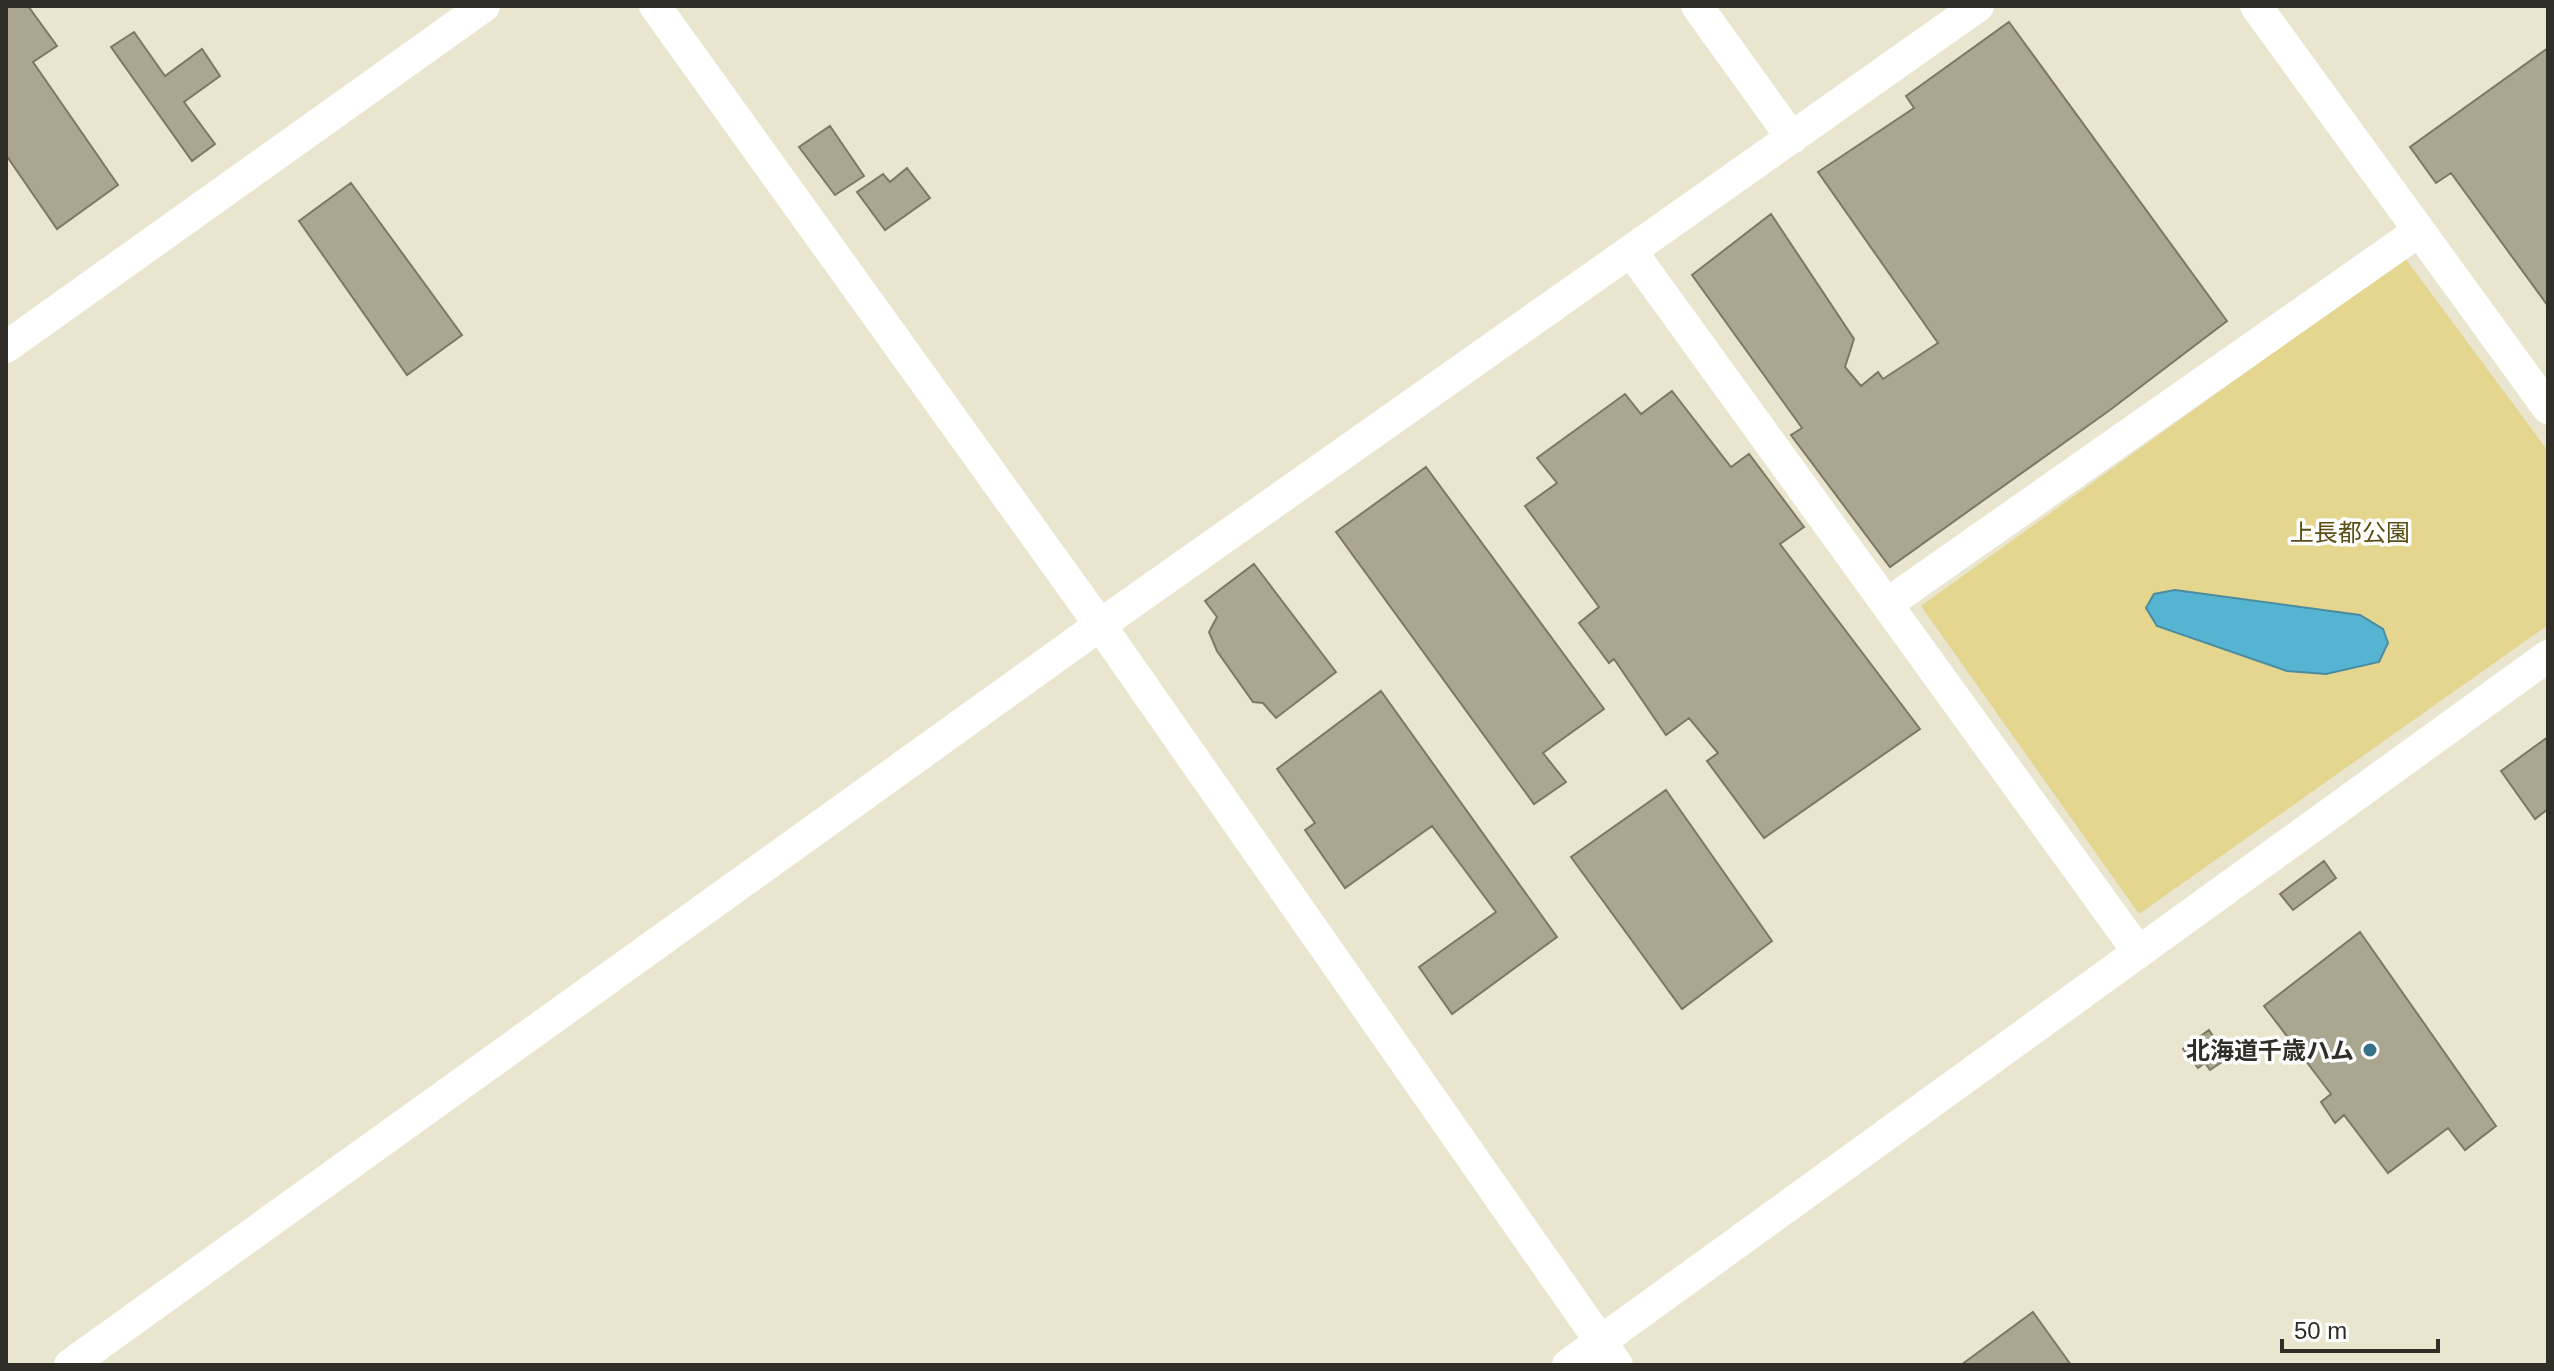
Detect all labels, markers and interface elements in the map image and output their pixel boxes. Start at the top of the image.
park label: 上長都公園 [2290,519,2410,546]
place label: 北海道千歳ハム [2186,1037,2354,1064]
marker: 北海道千歳ハム [2361,1041,2379,1059]
scale bar [2282,1303,2438,1353]
text: 50 m [2294,1317,2347,1344]

